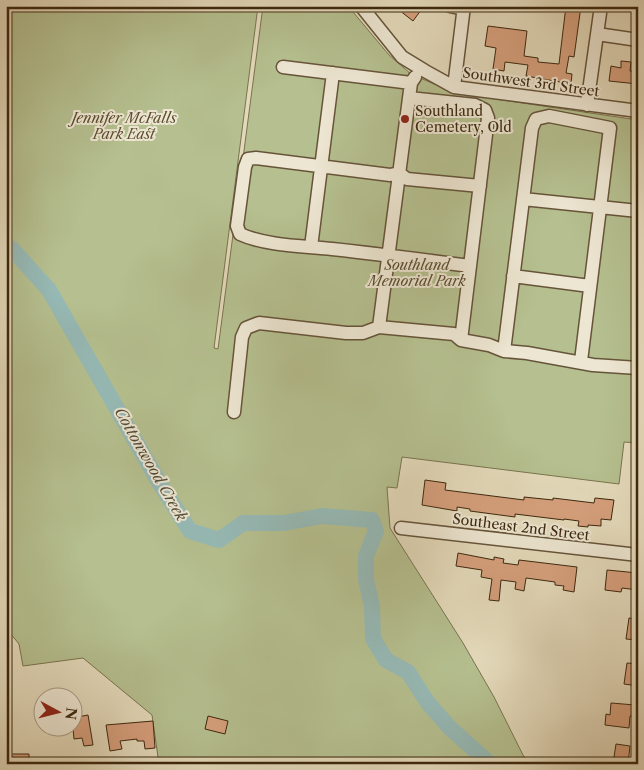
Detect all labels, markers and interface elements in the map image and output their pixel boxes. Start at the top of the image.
street label: Southwest 3rd Street [461,63,601,101]
place label: Southland Cemetery, Old [415,102,512,136]
park label: Jennifer McFalls Park East [67,109,177,143]
marker: Southland Cemetery, Old [399,113,411,125]
park label: Southland Memorial Park [366,256,467,290]
water label: Cottonwood Creek [111,404,191,524]
street label: Southeast 2nd Street [451,510,591,544]
north arrow [32,688,82,738]
text: N [61,706,81,721]

